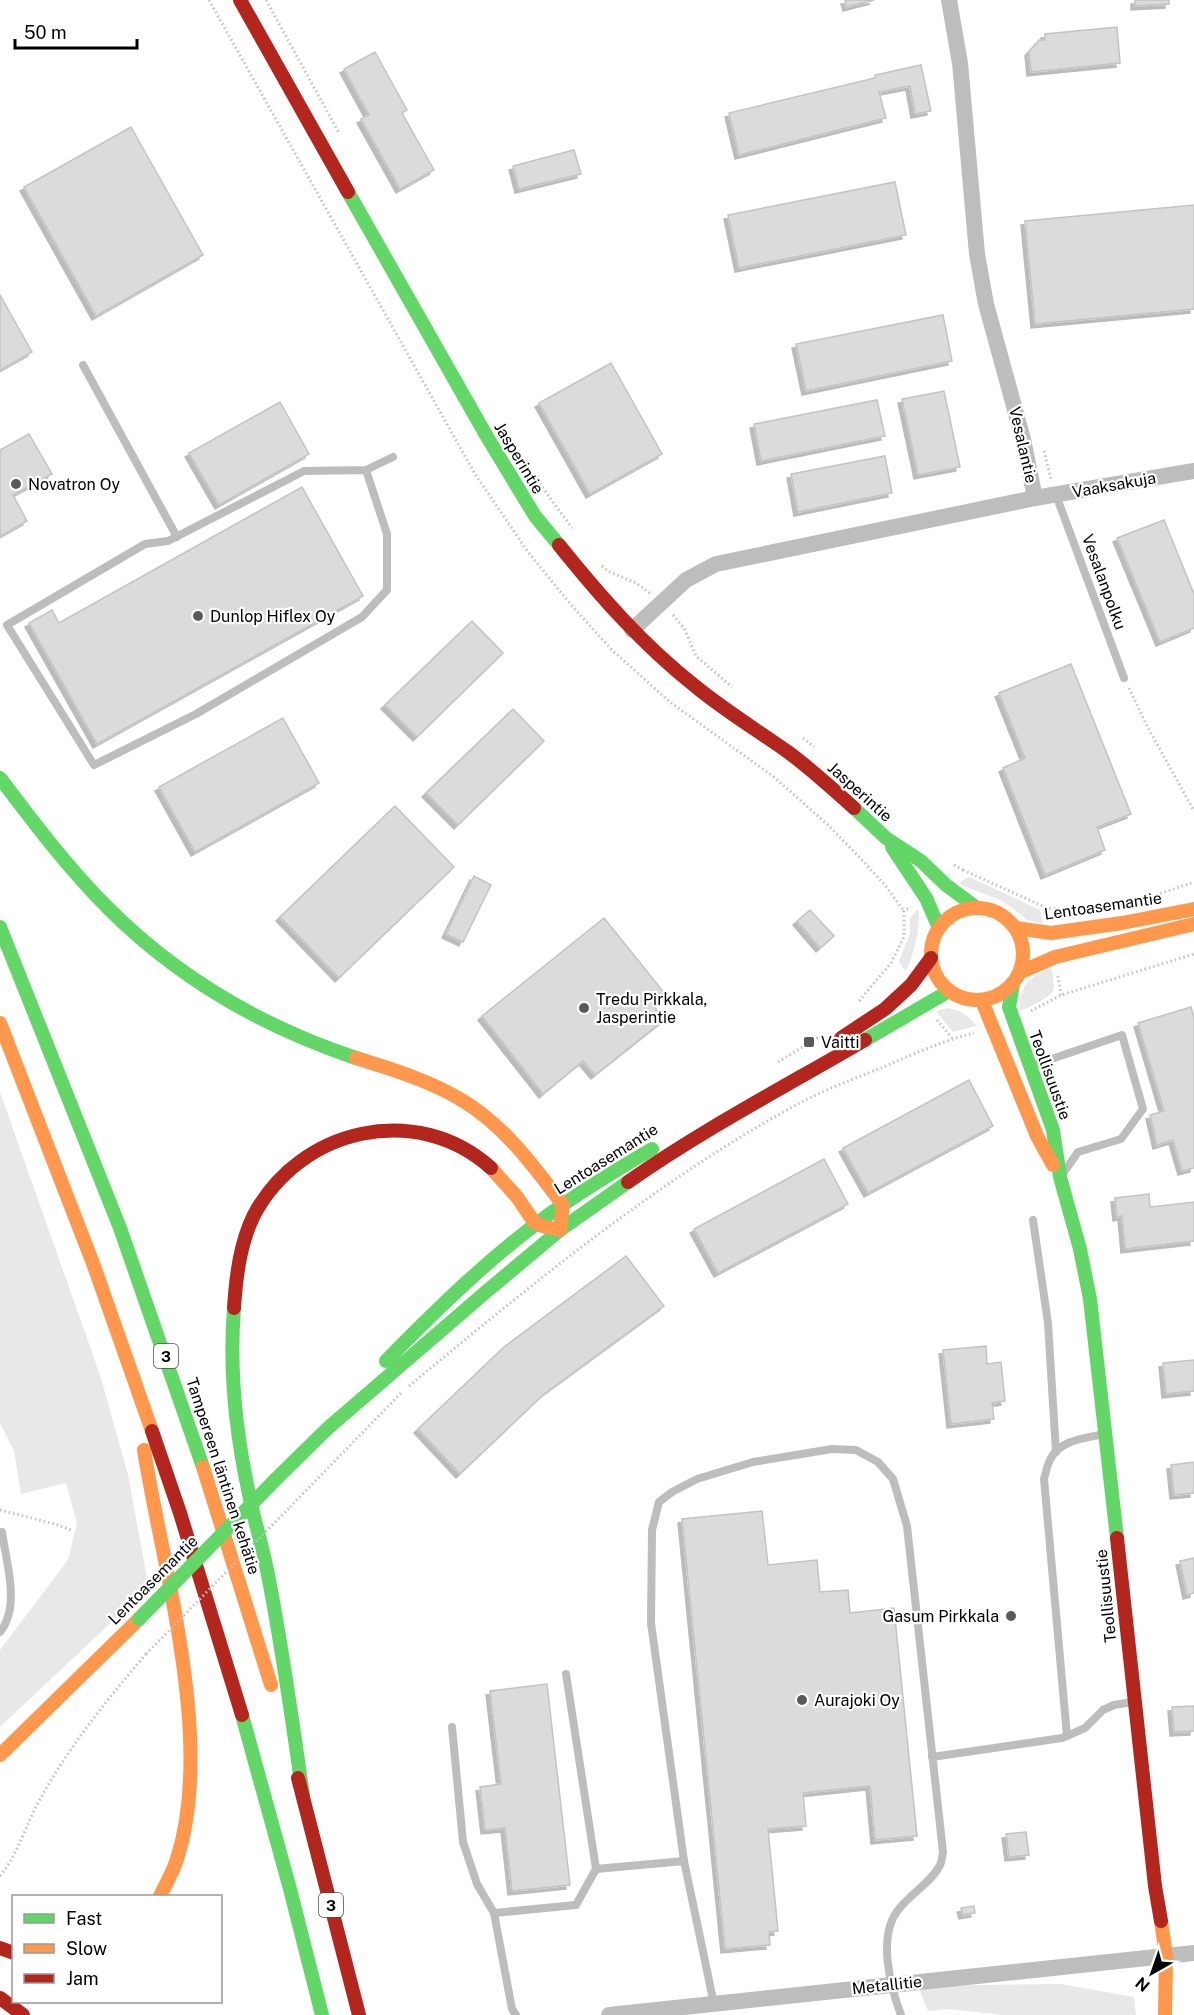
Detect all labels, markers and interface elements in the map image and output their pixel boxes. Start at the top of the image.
scale bar [15,12,136,50]
text: 50 m [24,22,67,43]
street label: Vesalantie [1005,405,1041,485]
street label: Jasperintie [490,419,548,497]
street label: Vaaksakuja [1071,468,1157,502]
place label: Novatron Oy [28,475,120,494]
marker: Novatron Oy [9,477,23,491]
street label: Vesalanpolku [1078,532,1130,632]
place label: Dunlop Hiflex Oy [210,607,336,626]
marker: Dunlop Hiflex Oy [191,609,205,623]
street label: Jasperintie [824,758,896,826]
street label: Lentoasemantie [1043,888,1163,924]
place label: Tredu Pirkkala, Jasperintie [596,990,707,1027]
marker: Tredu Pirkkala, Jasperintie [577,1001,591,1015]
street label: Teollisuustie [1025,1028,1075,1122]
place label: Vaitti [821,1033,860,1052]
marker: Vaitti [802,1035,816,1049]
street label: Lentoasemantie [551,1120,661,1198]
road number: 3 [154,1344,178,1368]
street label: Tampereen läntinen kehätie [182,1375,264,1577]
street label: Lentoasemantie [104,1531,202,1629]
street label: Teollisuustie [1092,1548,1120,1644]
place label: Gasum Pirkkala [883,1607,999,1626]
marker: Gasum Pirkkala [1004,1609,1018,1623]
place label: Aurajoki Oy [814,1691,900,1710]
marker: Aurajoki Oy [795,1693,809,1707]
road number: 3 [319,1893,343,1917]
legend [12,1895,222,2003]
text: Fast [66,1908,102,1929]
text: Slow [66,1938,107,1959]
north arrow [1122,1943,1182,2003]
text: Jam [66,1968,99,1989]
street label: Metallitie [851,1972,923,1998]
text: N [1132,1973,1154,1995]

